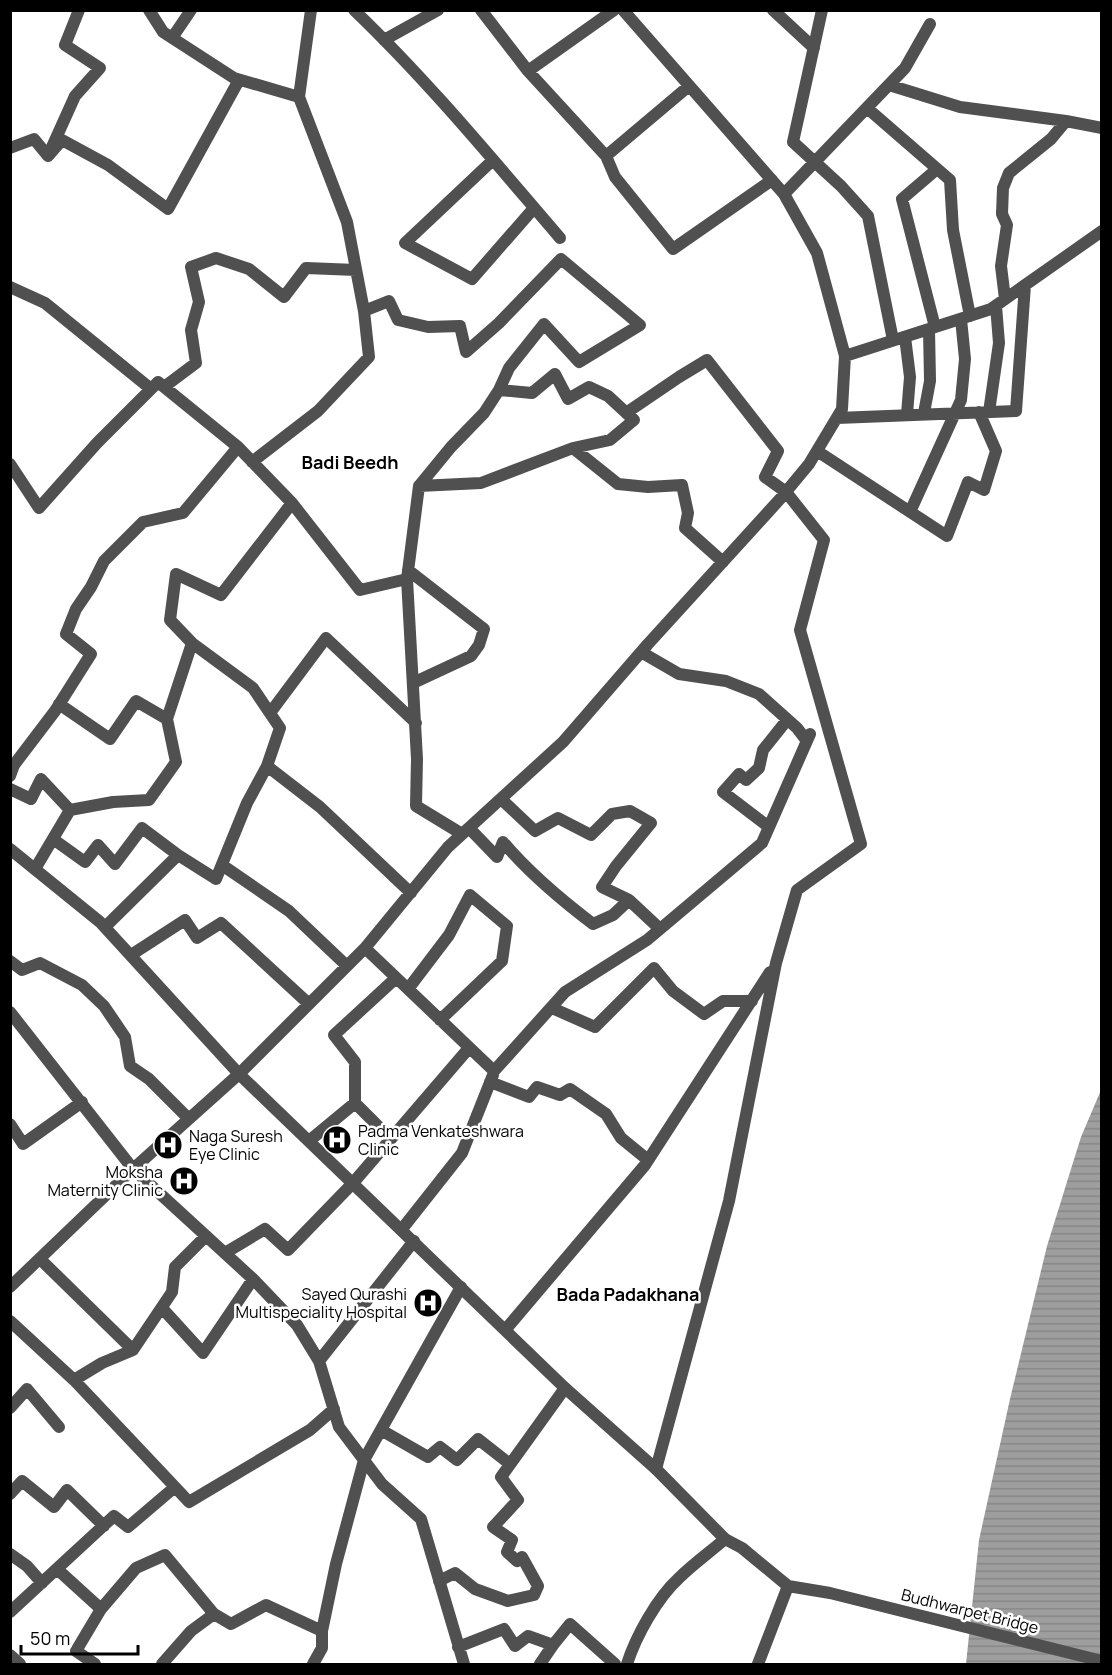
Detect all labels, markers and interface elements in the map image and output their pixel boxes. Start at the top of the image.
district label: Badi Beedh [302,450,398,474]
place label: Padma Venkateshwara Clinic [358,1120,524,1160]
hospital icon: Padma Venkateshwara Clinic [321,1124,353,1156]
place label: Naga Suresh Eye Clinic [189,1125,283,1165]
hospital icon: Naga Suresh Eye Clinic [152,1129,184,1161]
place label: Moksha Maternity Clinic [47,1161,163,1201]
hospital icon: Moksha Maternity Clinic [168,1165,200,1197]
district label: Bada Padakhana [557,1282,699,1306]
place label: Sayed Qurashi Multispeciality Hospital [235,1283,407,1323]
hospital icon: Sayed Qurashi Multispeciality Hospital [412,1287,444,1319]
street label: Budhwarpet Bridge [899,1583,1041,1639]
scale bar [21,1618,138,1656]
text: 50 m [30,1626,70,1650]

